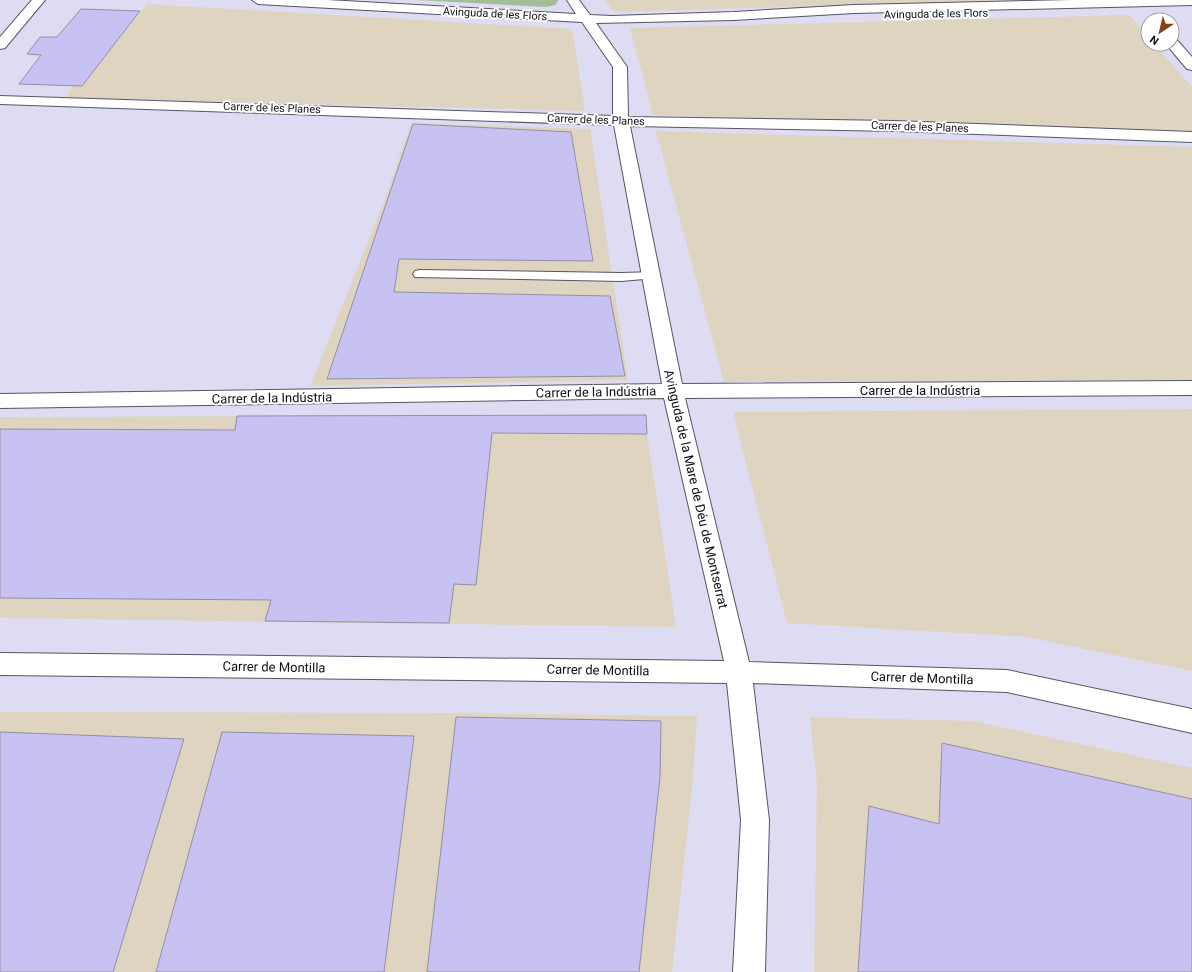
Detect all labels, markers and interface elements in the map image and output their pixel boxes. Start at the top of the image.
street label: Avinguda de les Flors [443,5,548,23]
street label: Avinguda de les Flors [884,7,989,21]
north arrow [1140,12,1180,52]
text: N [1147,32,1161,47]
street label: Carrer de les Planes [223,100,321,116]
street label: Carrer de les Planes [547,112,645,128]
street label: Carrer de les Planes [871,119,969,135]
street label: Avinguda de la Mare de Déu de Montserrat [661,368,731,610]
street label: Carrer de la Indústria [536,383,656,401]
street label: Carrer de la Indústria [860,383,980,398]
street label: Carrer de la Indústria [212,389,332,407]
street label: Carrer de Montilla [222,659,326,675]
street label: Carrer de Montilla [546,662,650,678]
street label: Carrer de Montilla [870,669,974,687]

